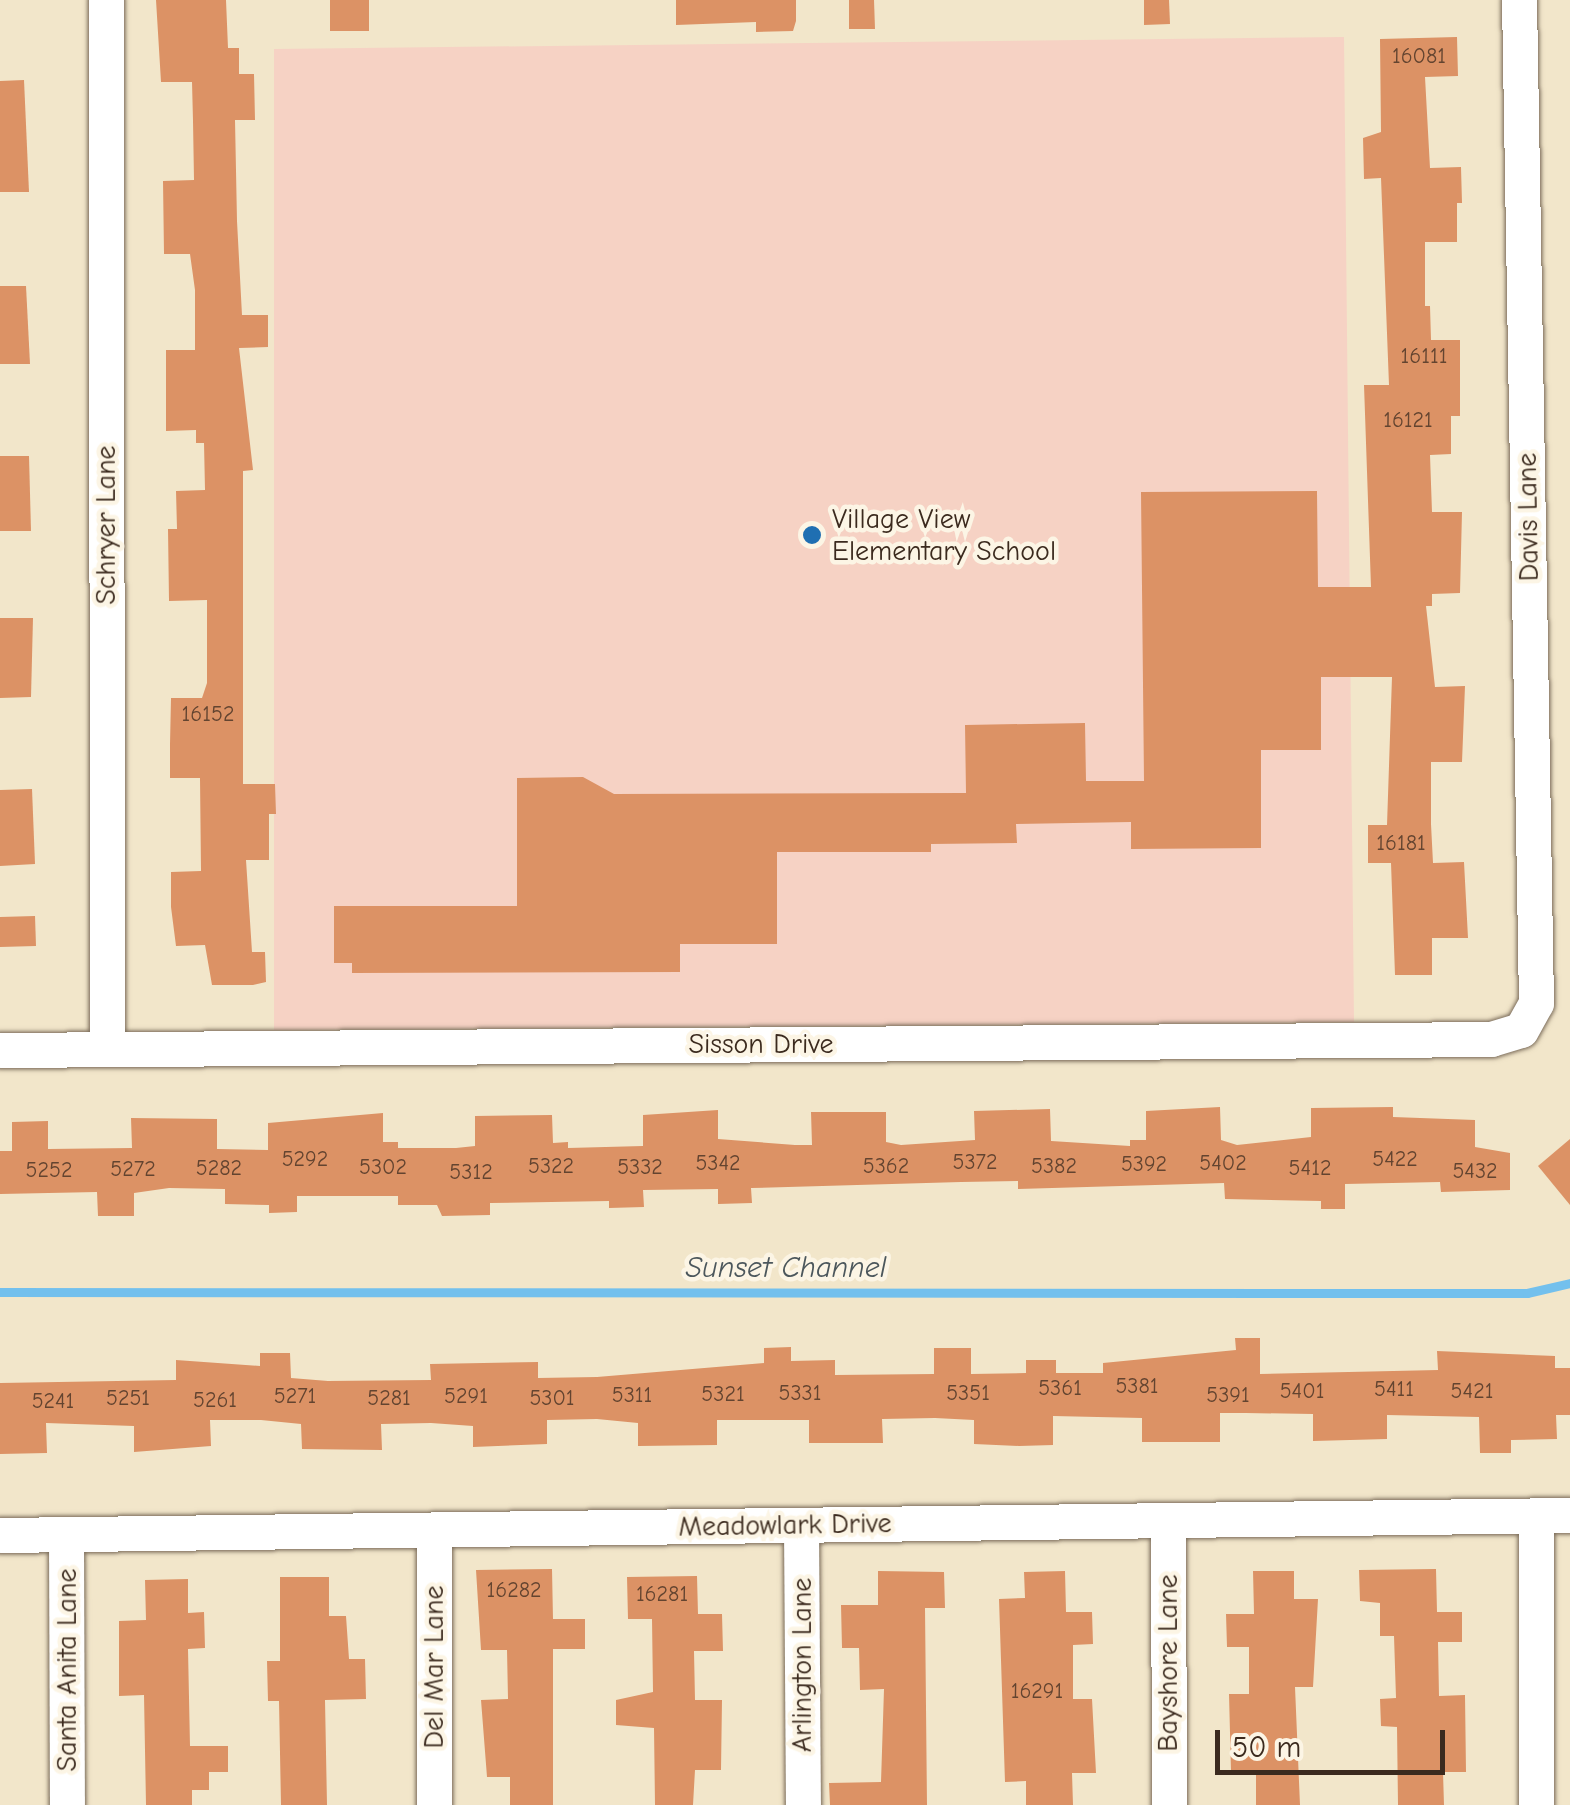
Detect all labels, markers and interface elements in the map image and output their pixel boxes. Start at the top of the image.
house number: 16081 [1392,44,1446,70]
house number: 16111 [1401,344,1447,370]
house number: 16121 [1383,408,1433,434]
street label: Schryer Lane [89,445,123,605]
street label: Davis Lane [1510,452,1546,582]
place label: Village View Elementary School [832,502,1056,568]
marker: Village View Elementary School [801,524,823,546]
house number: 16152 [182,702,234,728]
house number: 16181 [1376,831,1426,857]
street label: Sisson Drive [689,1027,833,1061]
house number: 5292 [282,1147,328,1173]
house number: 5422 [1372,1147,1418,1173]
house number: 5372 [953,1150,997,1176]
house number: 5342 [695,1151,741,1177]
house number: 5402 [1199,1151,1247,1177]
house number: 5392 [1121,1152,1167,1178]
house number: 5322 [528,1154,574,1180]
house number: 5362 [863,1154,909,1180]
house number: 5382 [1031,1154,1077,1180]
house number: 5302 [359,1155,407,1181]
house number: 5332 [617,1155,663,1181]
house number: 5282 [196,1156,242,1182]
house number: 5412 [1289,1156,1331,1182]
house number: 5272 [110,1157,156,1183]
house number: 5252 [26,1158,72,1184]
house number: 5432 [1452,1159,1498,1185]
house number: 5312 [449,1160,493,1186]
water label: Sunset Channel [686,1250,886,1286]
house number: 5381 [1115,1374,1159,1400]
house number: 5361 [1038,1376,1082,1402]
house number: 5411 [1374,1377,1414,1403]
house number: 5401 [1280,1379,1324,1405]
house number: 5421 [1451,1379,1493,1405]
house number: 5331 [779,1381,821,1407]
house number: 5351 [946,1381,990,1407]
house number: 5321 [701,1382,745,1408]
house number: 5311 [612,1383,652,1409]
house number: 5391 [1206,1383,1250,1409]
house number: 5271 [274,1384,316,1410]
house number: 5291 [444,1384,488,1410]
house number: 5251 [106,1386,150,1412]
house number: 5281 [367,1386,411,1412]
house number: 5301 [529,1386,575,1412]
house number: 5261 [193,1388,237,1414]
house number: 5241 [32,1389,74,1415]
street label: Meadowlark Drive [678,1506,892,1544]
street label: Santa Anita Lane [50,1569,84,1771]
street label: Bayshore Lane [1151,1574,1185,1752]
house number: 16282 [487,1578,541,1604]
street label: Arlington Lane [785,1578,819,1752]
house number: 16281 [636,1582,688,1608]
street label: Del Mar Lane [417,1586,451,1748]
house number: 16291 [1011,1679,1063,1705]
scale bar [1220,1710,1450,1772]
text: 50 m [1232,1730,1301,1765]

